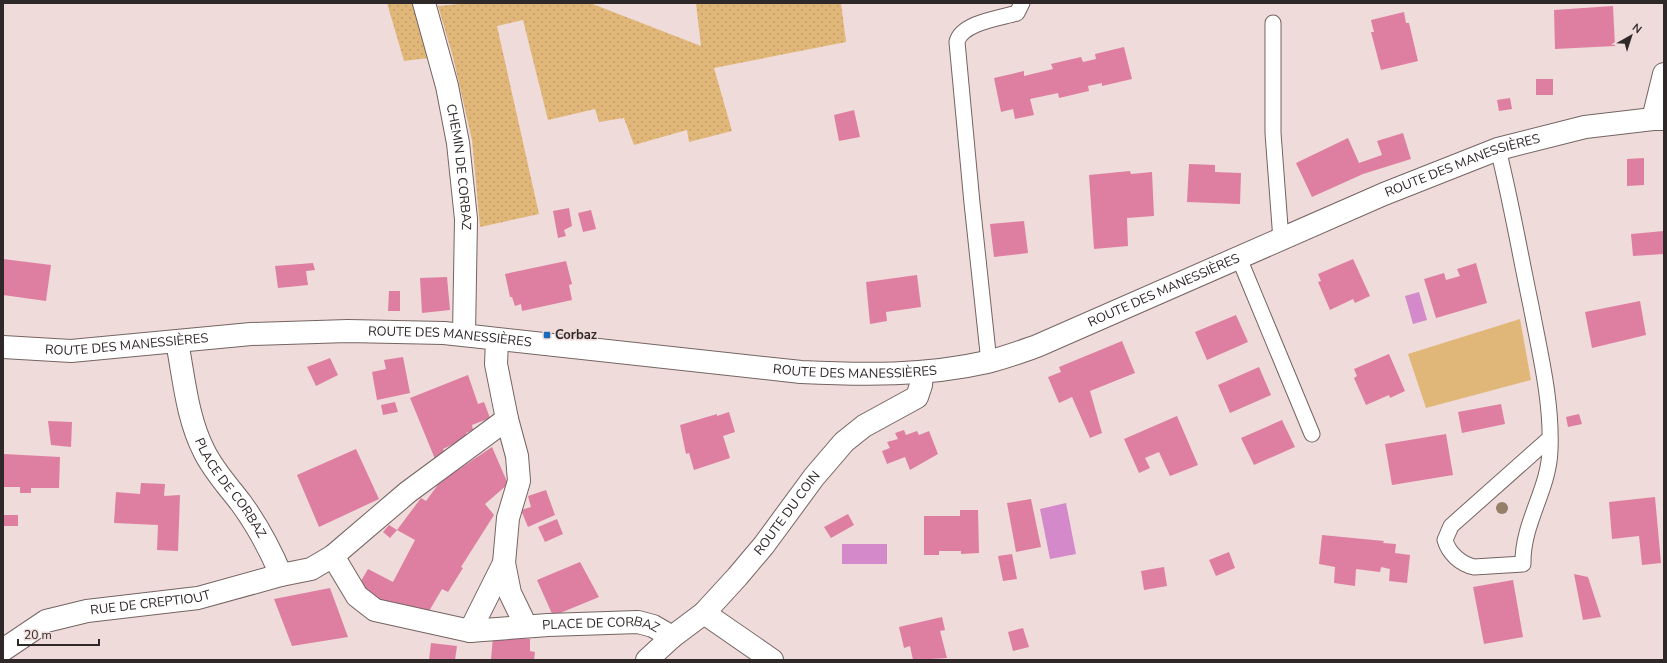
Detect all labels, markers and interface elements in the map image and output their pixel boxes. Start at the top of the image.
north arrow [1611,16,1651,56]
text: N [1629,20,1645,37]
street label: CHEMIN DE CORBAZ [442,102,475,230]
street label: ROUTE DES MANESSIÈRES [1382,130,1542,202]
street label: ROUTE DES MANESSIÈRES [1085,249,1243,332]
street label: ROUTE DES MANESSIÈRES [368,322,533,352]
place label: Corbaz [555,326,597,344]
street label: ROUTE DES MANESSIÈRES [44,329,209,360]
marker: Corbaz [542,330,552,340]
street label: ROUTE DES MANESSIÈRES [772,360,938,383]
street label: PLACE DE CORBAZ [190,435,270,542]
street label: ROUTE DU COIN [750,467,824,559]
street label: RUE DE CREPTIOUT [89,586,213,620]
street label: PLACE DE CORBAZ [542,612,663,637]
scale bar [18,621,99,647]
text: 20 m [24,627,52,643]

